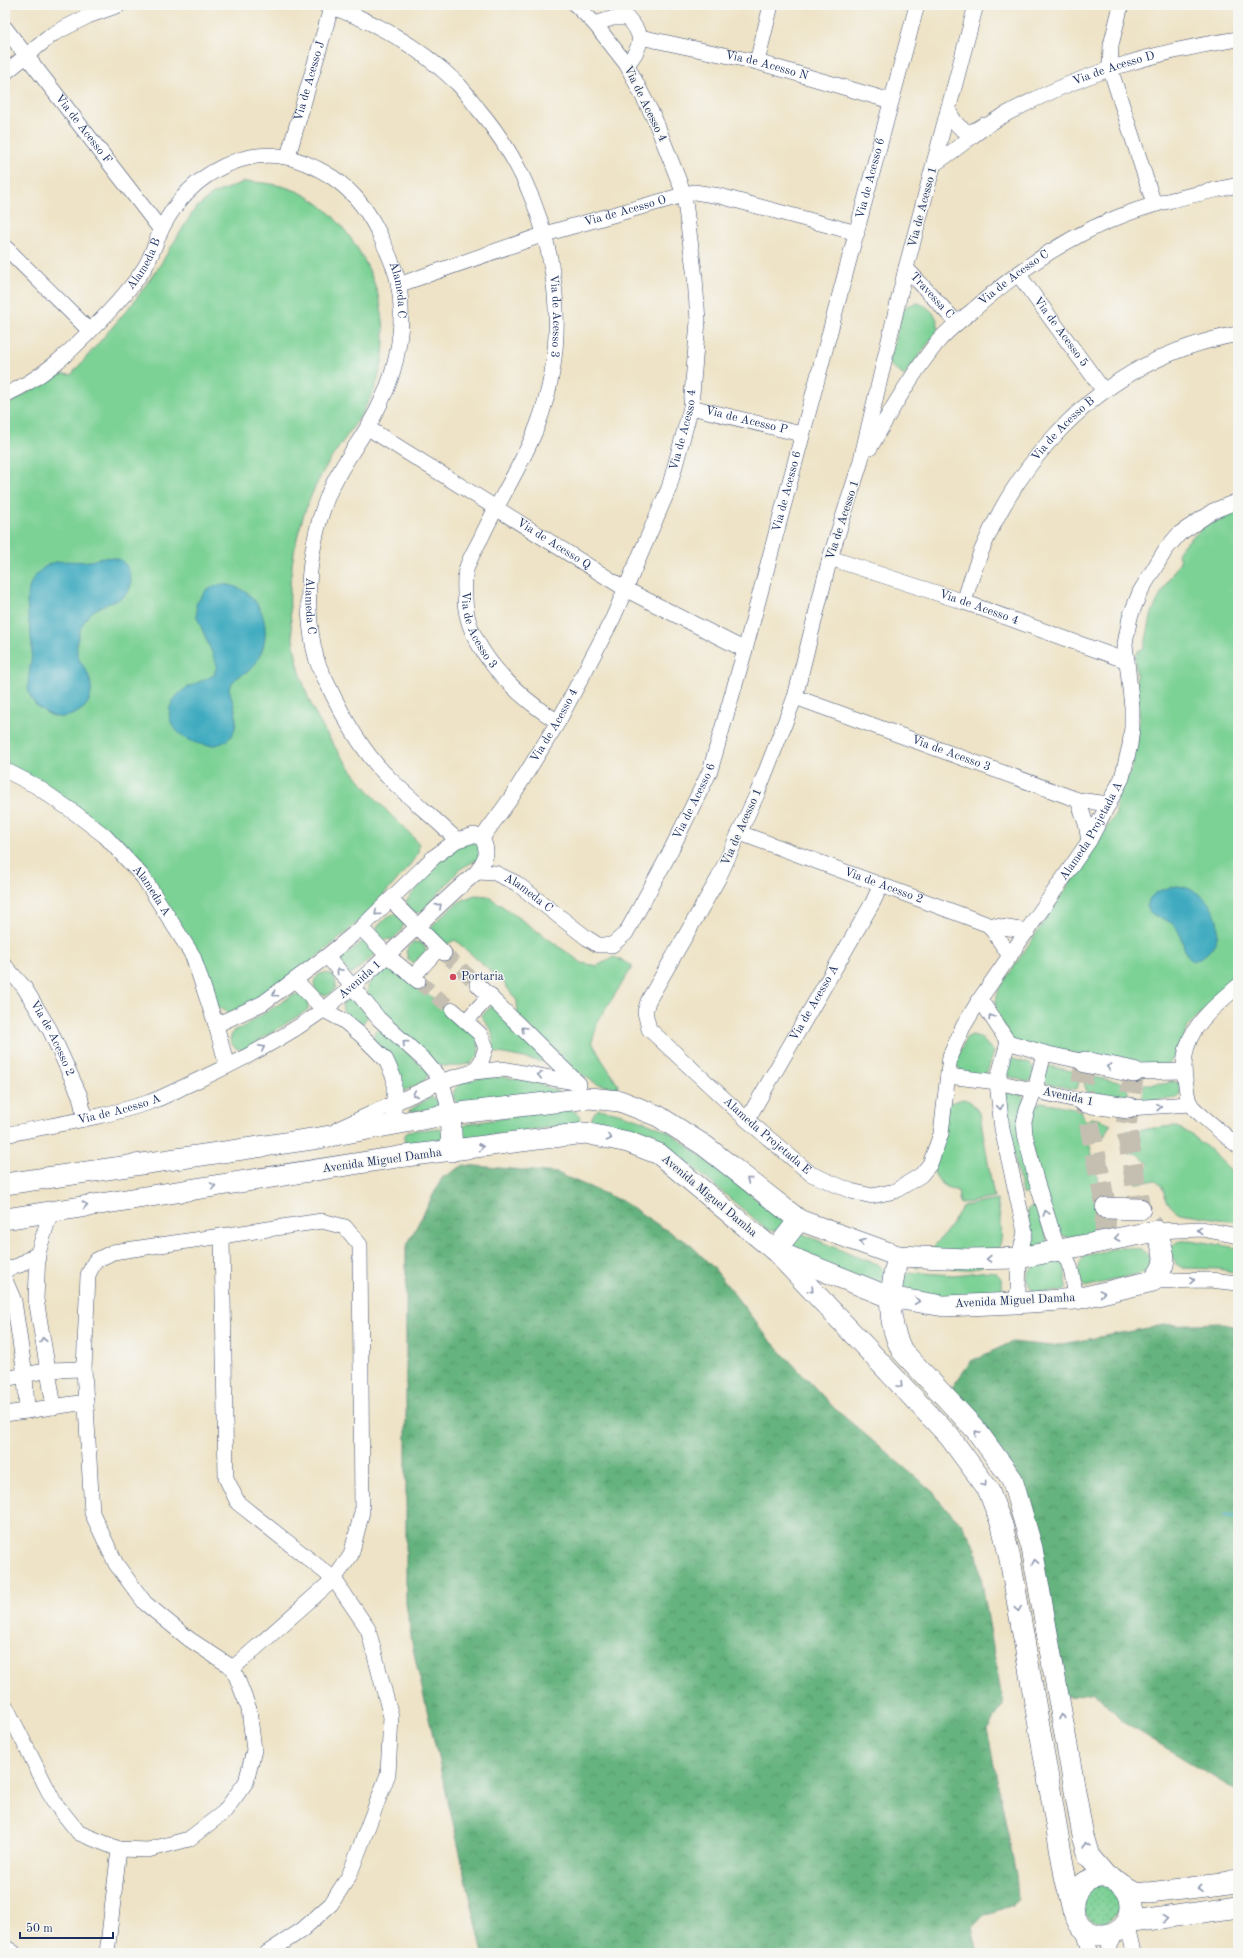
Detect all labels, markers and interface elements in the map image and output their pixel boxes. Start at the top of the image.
street label: Via de Acesso J [292,39,327,122]
street label: Via de Acesso N [724,49,810,83]
street label: Via de Acesso D [1071,50,1156,88]
street label: Via de Acesso 4 [621,64,669,144]
street label: Via de Acesso F [53,92,114,166]
street label: Via de Acesso 6 [854,137,887,220]
street label: Via de Acesso 1 [906,165,940,249]
street label: Via de Acesso O [583,194,668,229]
street label: Alameda B [125,236,163,292]
street label: Via de Acesso C [977,248,1052,308]
street label: Alameda C [386,260,407,318]
street label: Travessa C [908,270,956,321]
street label: Via de Acesso 3 [547,274,562,358]
street label: Via de Acesso 5 [1031,295,1091,369]
street label: Via de Acesso 4 [668,389,698,472]
street label: Via de Acesso B [1030,395,1097,463]
street label: Via de Acesso P [704,405,789,436]
street label: Via de Acesso 6 [771,450,804,533]
street label: Via de Acesso 1 [824,479,862,561]
street label: Via de Acesso Q [515,517,593,572]
street label: Alameda C [303,577,317,635]
street label: Via de Acesso 4 [938,588,1020,627]
street label: Via de Acesso 3 [459,592,499,671]
street label: Via de Acesso 4 [529,687,581,765]
street label: Via de Acesso 3 [910,734,992,774]
street label: Via de Acesso 6 [671,762,718,841]
street label: Alameda Projetada A [1058,780,1125,883]
street label: Via de Acesso 1 [720,787,764,867]
street label: Alameda A [130,863,172,918]
street label: Via de Acesso 2 [842,866,925,906]
street label: Alameda C [502,872,555,915]
one-way arrow [434,903,441,910]
one-way arrow [374,909,382,916]
street label: Avenida 1 [337,958,384,1001]
street label: Via de Acesso A [788,963,841,1043]
one-way arrow [337,969,344,976]
place label: Portaria [461,971,504,983]
marker: Portaria [448,972,458,982]
one-way arrow [272,989,279,997]
street label: Via de Acesso 2 [28,999,76,1078]
one-way arrow [989,1015,996,1022]
one-way arrow [521,1026,529,1034]
one-way arrow [403,1041,410,1048]
one-way arrow [258,1046,265,1053]
one-way arrow [1106,1063,1113,1072]
one-way arrow [537,1072,543,1080]
street label: Avenida 1 [1041,1086,1095,1108]
one-way arrow [411,1089,418,1097]
street label: Via de Acesso A [77,1093,162,1126]
street label: Alameda Projetada E [721,1095,813,1177]
one-way arrow [1156,1102,1162,1111]
one-way arrow [995,1104,1004,1110]
one-way arrow [606,1133,612,1141]
one-way arrow [478,1143,484,1152]
street label: Avenida Miguel Damha [321,1147,443,1175]
street label: Avenida Miguel Damha [659,1153,759,1239]
one-way arrow [747,1178,754,1185]
one-way arrow [210,1182,216,1191]
one-way arrow [82,1202,88,1210]
one-way arrow [1043,1209,1051,1216]
one-way arrow [1197,1225,1203,1234]
one-way arrow [1114,1233,1120,1242]
one-way arrow [858,1239,865,1247]
one-way arrow [986,1254,992,1263]
one-way arrow [1189,1276,1195,1284]
one-way arrow [807,1285,814,1293]
one-way arrow [1099,1289,1105,1297]
street label: Avenida Miguel Damha [954,1292,1076,1310]
one-way arrow [914,1297,920,1305]
one-way arrow [39,1337,48,1344]
one-way arrow [896,1380,903,1388]
one-way arrow [975,1430,982,1437]
one-way arrow [979,1480,987,1487]
one-way arrow [1031,1559,1039,1565]
one-way arrow [1013,1605,1022,1612]
one-way arrow [1058,1714,1067,1721]
one-way arrow [1082,1842,1091,1849]
one-way arrow [1196,1883,1203,1892]
scale bar [20,1914,113,1940]
one-way arrow [1162,1914,1168,1923]
text: 50 m [26,1922,53,1935]

